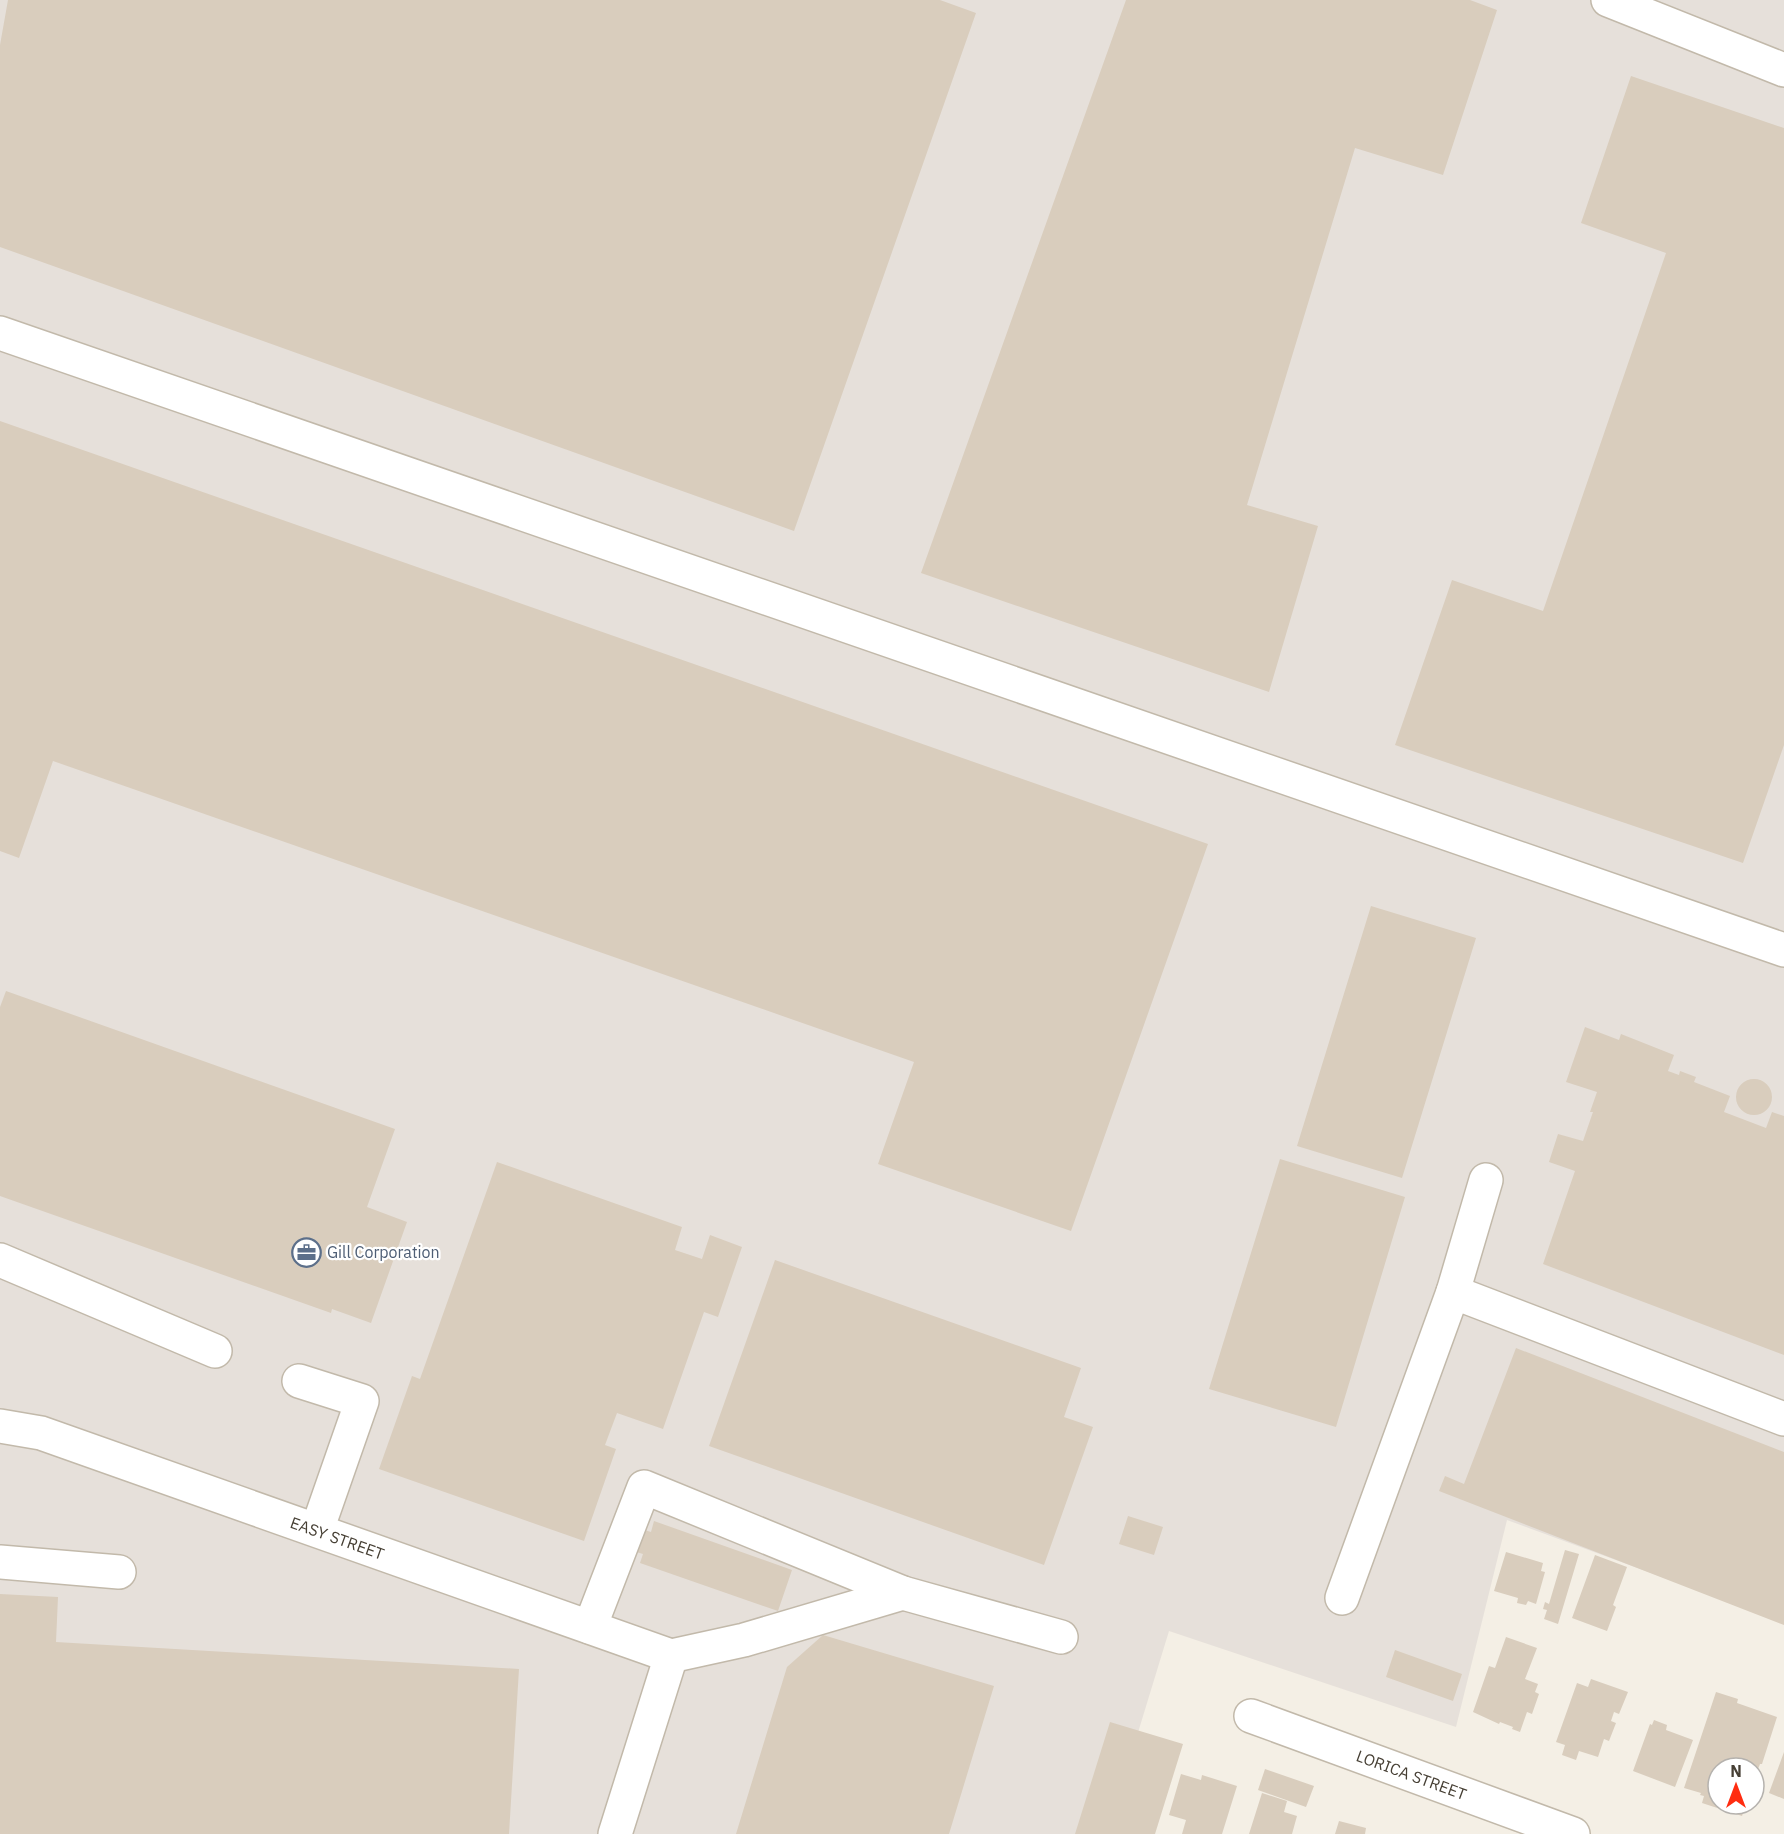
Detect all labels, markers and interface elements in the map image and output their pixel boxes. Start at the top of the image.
office icon: Gill Corporation [290,1236,322,1268]
place label: Gill Corporation [327,1242,440,1262]
street label: EASY STREET [288,1512,387,1564]
street label: LORICA STREET [1354,1746,1469,1804]
north arrow [1706,1756,1766,1816]
text: N [1730,1761,1742,1781]

